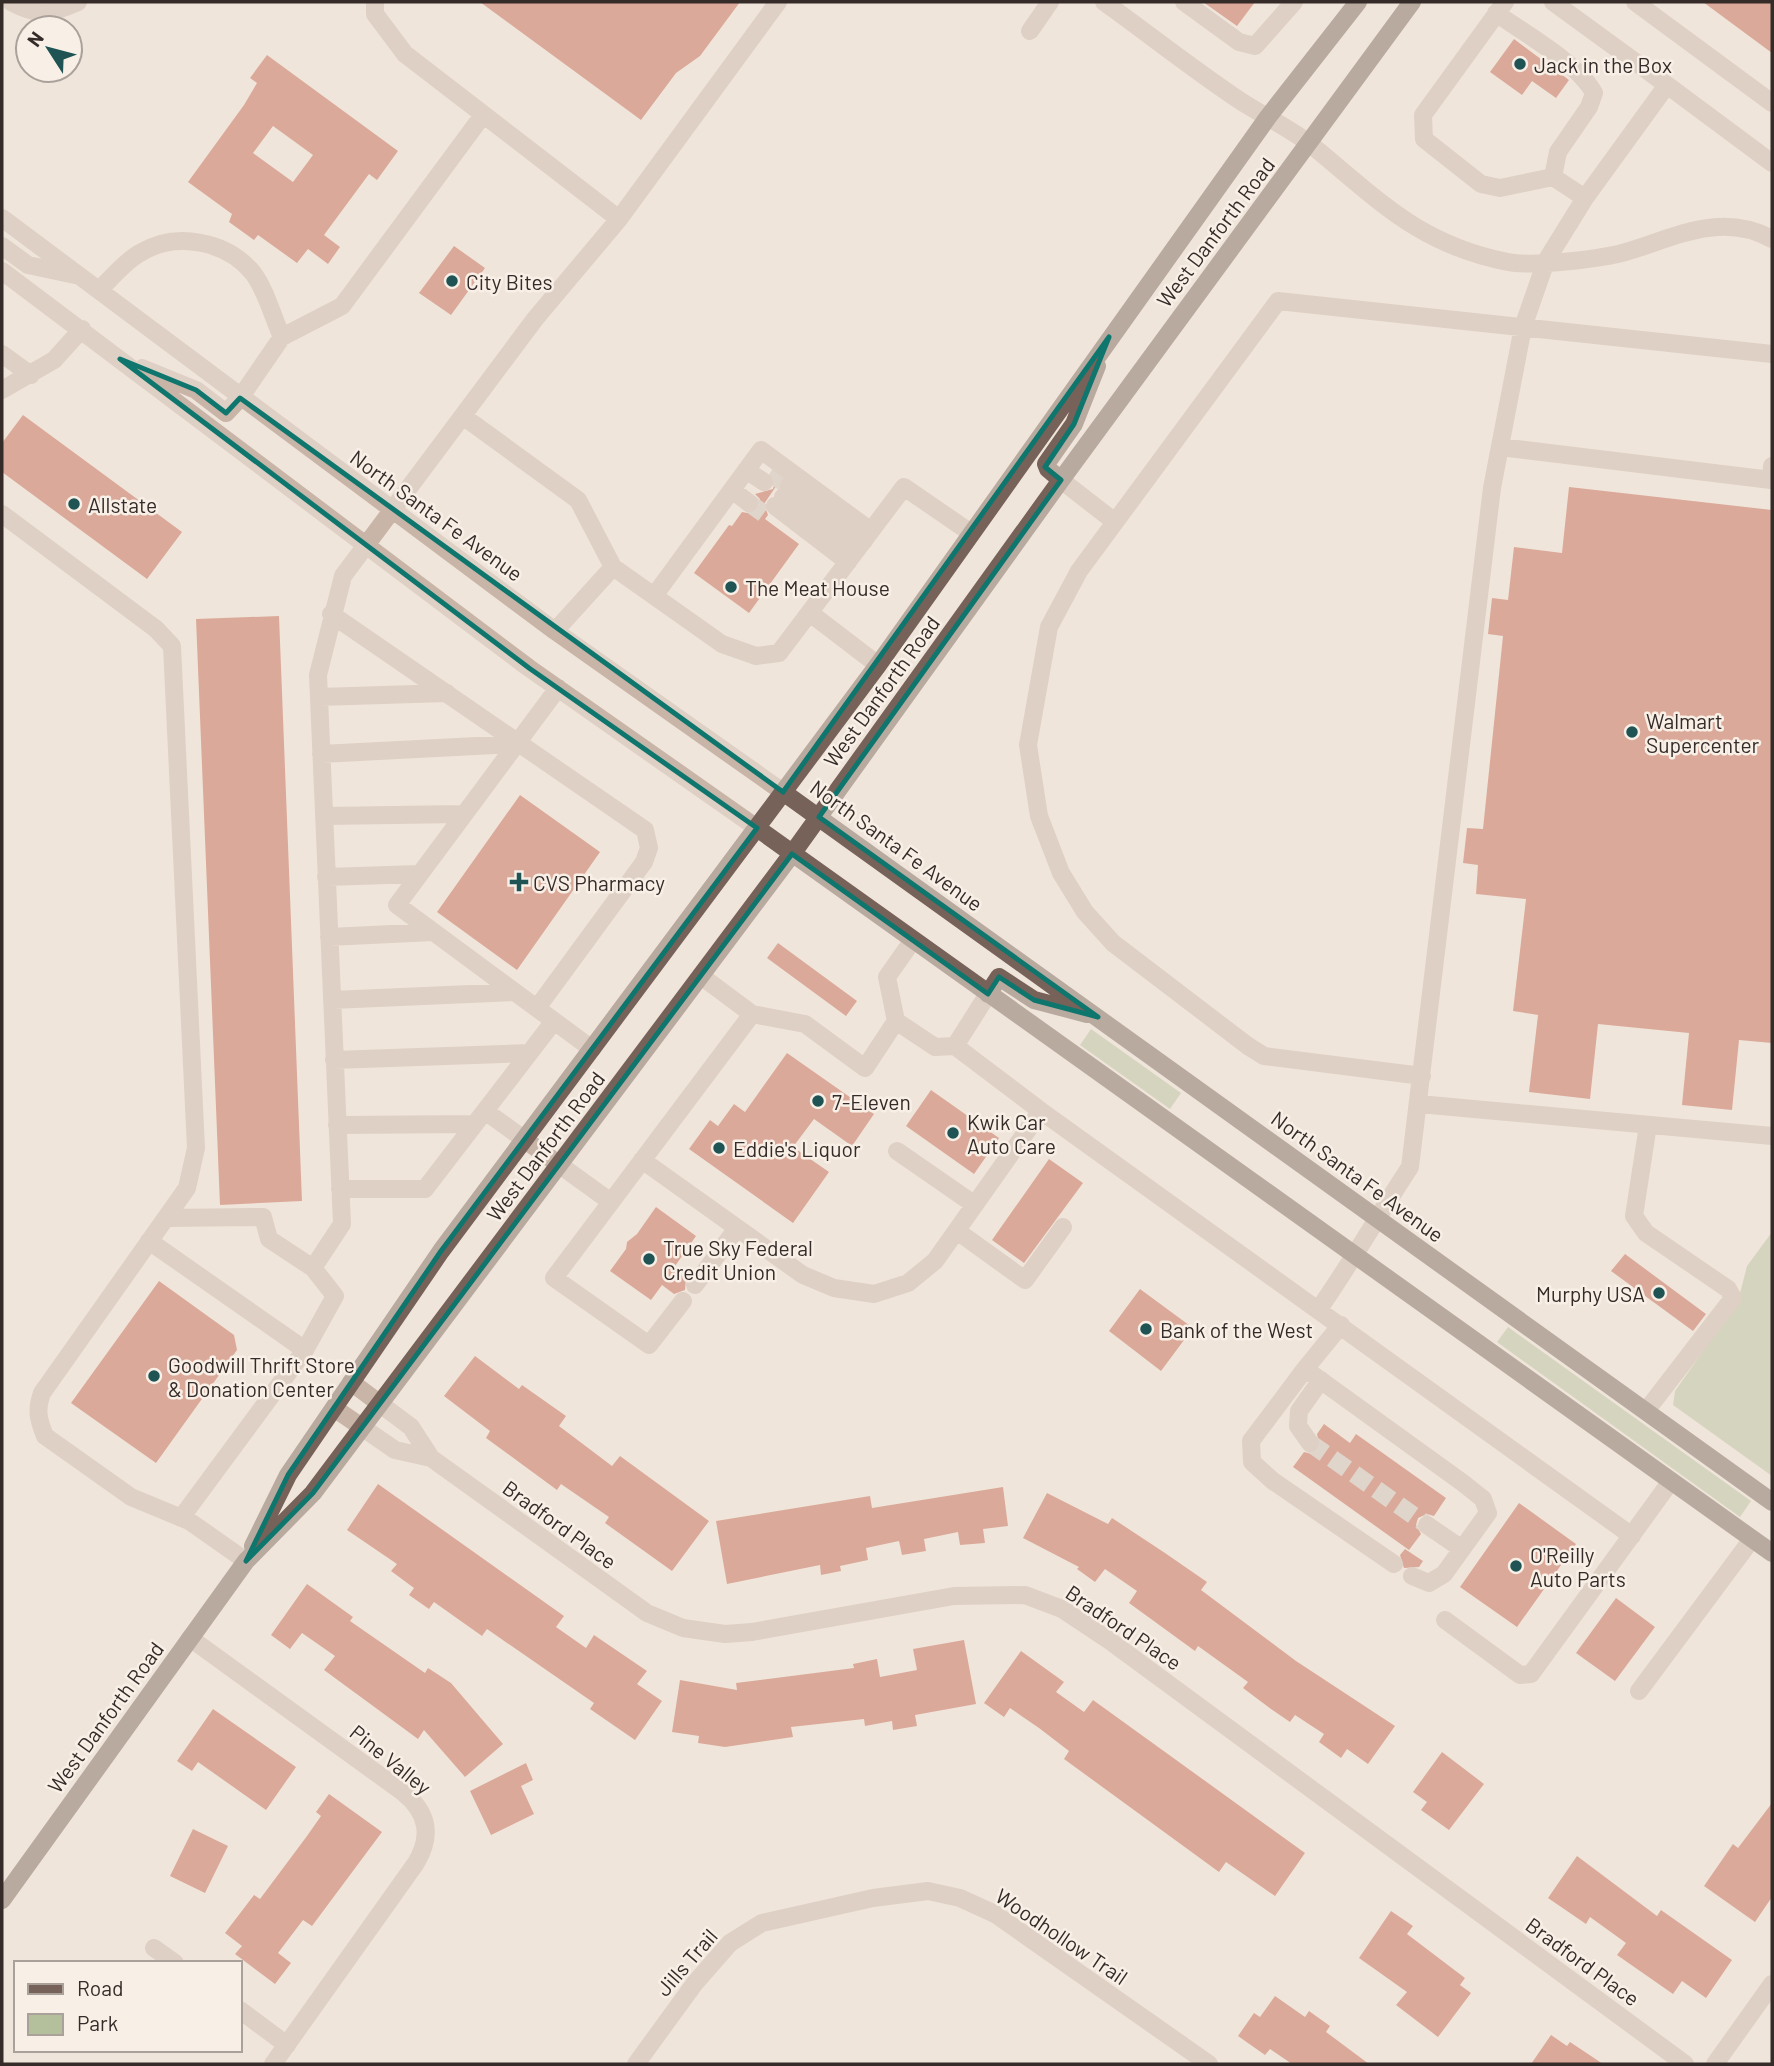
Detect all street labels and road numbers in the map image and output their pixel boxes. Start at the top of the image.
street label: West Danforth Road [1151,152,1279,312]
street label: North Santa Fe Avenue [346,444,528,586]
street label: West Danforth Road [818,611,944,771]
street label: North Santa Fe Avenue [806,774,988,916]
street label: West Danforth Road [481,1066,609,1226]
street label: North Santa Fe Avenue [1267,1105,1449,1247]
street label: Bradford Place [498,1474,622,1574]
street label: Bradford Place [1061,1579,1187,1675]
street label: West Danforth Road [42,1637,168,1797]
street label: Pine Valley [346,1719,437,1799]
street label: Woodhollow Trail [991,1883,1133,1989]
street label: Bradford Place [1521,1911,1645,2011]
street label: Jills Trail [650,1923,722,2001]

